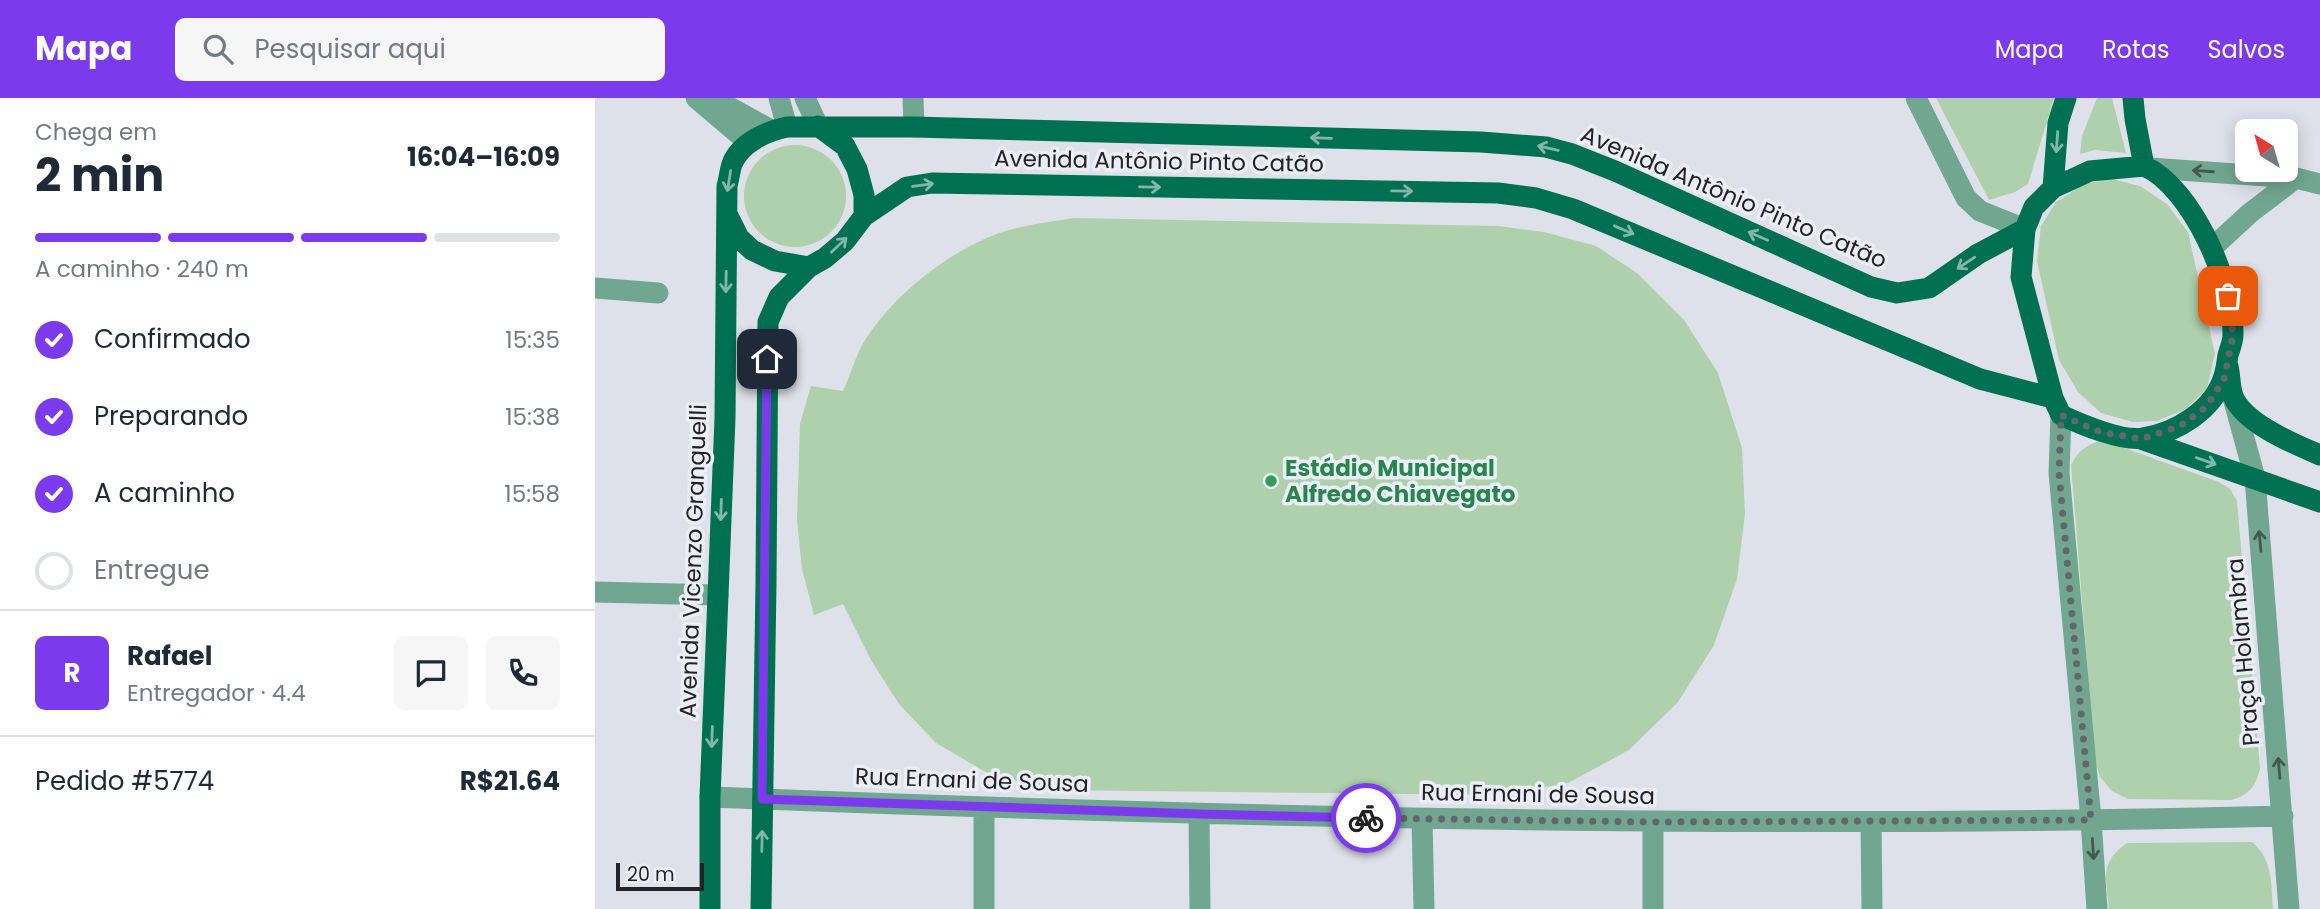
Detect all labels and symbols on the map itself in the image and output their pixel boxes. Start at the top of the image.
street label: Avenida Antônio Pinto Catão [1576,118,1892,276]
north arrow [2235,119,2298,182]
one-way arrow [1310,131,1333,144]
one-way arrow [2050,131,2063,153]
one-way arrow [1537,141,1560,155]
street label: Avenida Antônio Pinto Catão [994,142,1324,180]
one-way arrow [2192,164,2215,177]
one-way arrow [722,169,735,192]
one-way arrow [911,178,934,191]
one-way arrow [1139,180,1162,194]
one-way arrow [1391,185,1414,198]
one-way arrow [1612,224,1634,237]
one-way arrow [1748,229,1769,242]
one-way arrow [830,237,848,254]
one-way arrow [1957,256,1976,270]
pin [2198,266,2258,326]
one-way arrow [719,271,733,294]
pin [737,329,797,389]
street label: Avenida Vicenzo Granguelli [672,404,714,718]
place label: Estádio Municipal Alfredo Chiavegato [1285,452,1515,510]
one-way arrow [2194,456,2216,468]
marker: Estádio Municipal Alfredo Chiavegato [1263,473,1279,489]
one-way arrow [715,498,728,521]
one-way arrow [2253,530,2266,553]
street label: Praça Holambra [2219,557,2267,747]
one-way arrow [706,725,719,748]
one-way arrow [2272,757,2285,779]
street label: Rua Ernani de Sousa [855,760,1089,800]
street label: Rua Ernani de Sousa [1421,776,1655,812]
courier [1331,783,1401,853]
one-way arrow [755,830,769,853]
one-way arrow [2087,838,2100,860]
scale bar [616,860,703,892]

